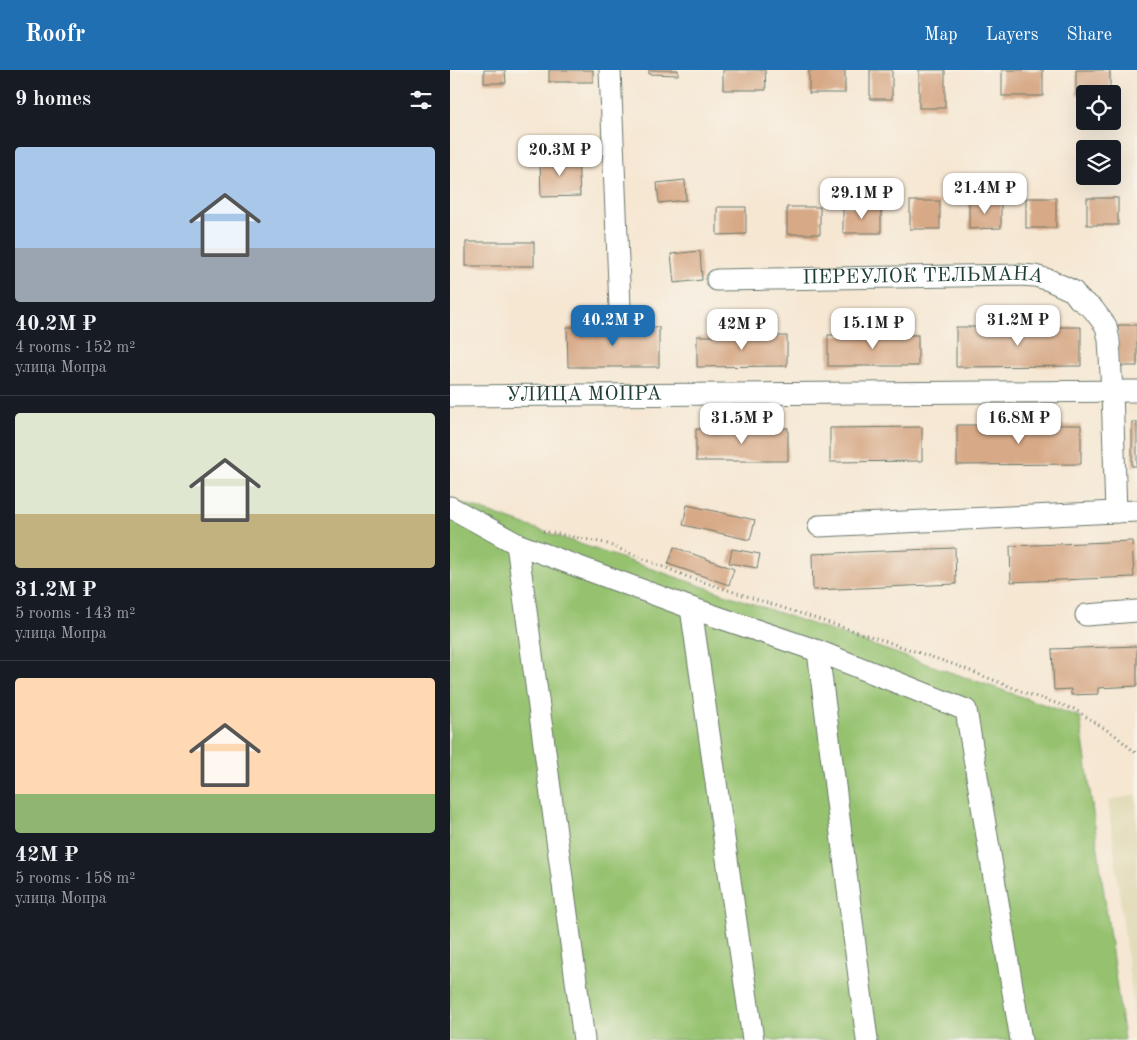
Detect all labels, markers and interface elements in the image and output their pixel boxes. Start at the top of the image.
text: Roofr [25,23,86,47]
text: Map [924,26,958,44]
text: Layers [986,26,1038,44]
text: Share [1066,26,1112,44]
map controls [1076,85,1121,185]
button: locate [1076,85,1121,130]
icon: filters [407,86,435,114]
text: 9 homes [15,89,91,110]
pin: 20.3M ₽ [514,134,606,177]
button: layers [1076,140,1121,185]
text: 20.3M ₽ [529,143,591,159]
pin: 21.4M ₽ [939,172,1031,215]
pin: 29.1M ₽ [816,178,908,220]
icon: home [180,180,270,270]
text: 21.4M ₽ [954,181,1016,197]
text: 29.1M ₽ [831,186,893,202]
street label: ПЕРЕУЛОК ТЕЛЬМАНА [802,265,1046,289]
pin: 40.2M ₽ [567,304,659,347]
pin: 31.2M ₽ [972,304,1064,347]
pin: 42M ₽ [707,308,777,351]
pin: 15.1M ₽ [827,308,919,350]
text: 40.2M ₽ [582,313,644,329]
text: 31.2M ₽ [987,313,1049,329]
text: 40.2M ₽ [15,314,97,335]
text: 15.1M ₽ [842,316,904,332]
text: 42M ₽ [718,317,766,333]
text: 4 rooms · 152 m² [15,340,135,356]
text: улица Мопра [15,360,107,376]
street label: УЛИЦА МОПРА [506,384,662,406]
pin: 31.5M ₽ [696,402,788,445]
pin: 16.8M ₽ [973,402,1065,445]
text: 31.5M ₽ [711,411,773,427]
text: 16.8M ₽ [988,411,1050,427]
icon: home [180,445,270,535]
text: 31.2M ₽ [15,580,97,601]
text: 5 rooms · 143 m² [15,606,135,622]
text: улица Мопра [15,626,107,642]
icon: home [180,710,270,800]
text: 42M ₽ [15,845,79,866]
text: 5 rooms · 158 m² [15,871,135,887]
text: улица Мопра [15,891,107,907]

